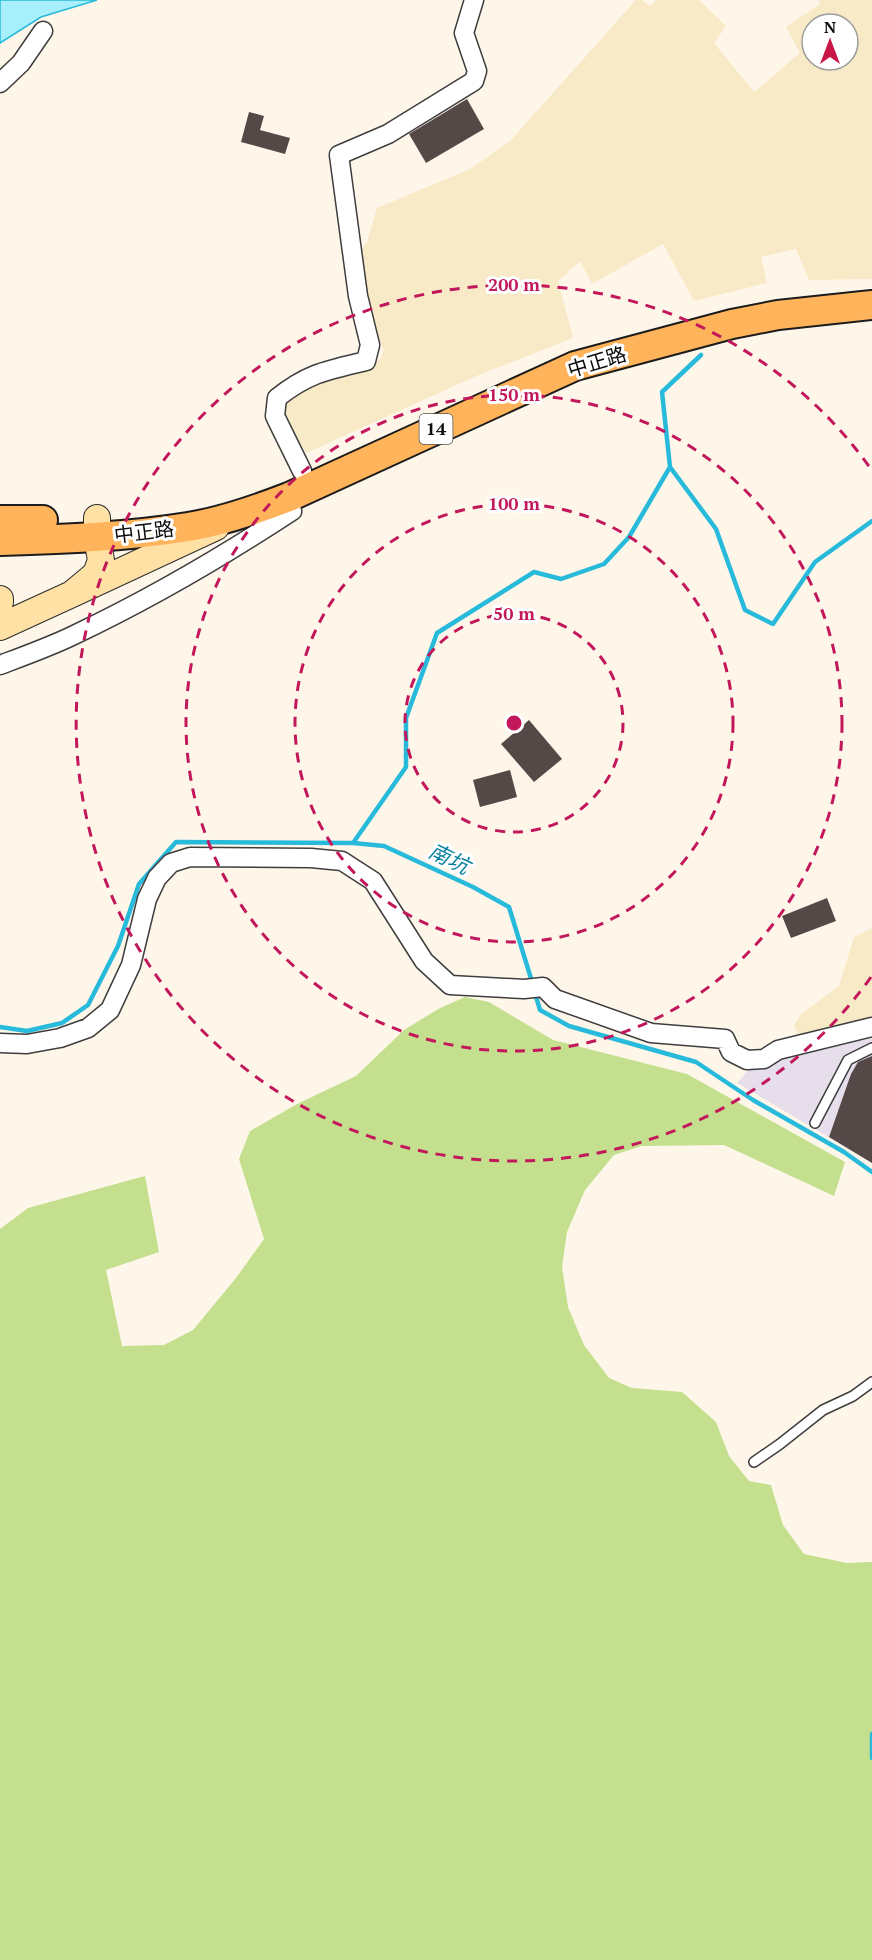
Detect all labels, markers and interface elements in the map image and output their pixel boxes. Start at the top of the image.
north arrow [800,12,860,72]
text: N [824,16,836,38]
text: 200 m [488,272,540,296]
street label: 中正路 [564,340,629,383]
text: 150 m [488,382,540,406]
road number: 14 [420,414,452,444]
text: 100 m [488,491,540,515]
street label: 中正路 [113,514,175,549]
text: 50 m [493,601,535,625]
centre of rings [504,713,524,733]
water label: 南坑 [424,836,477,881]

